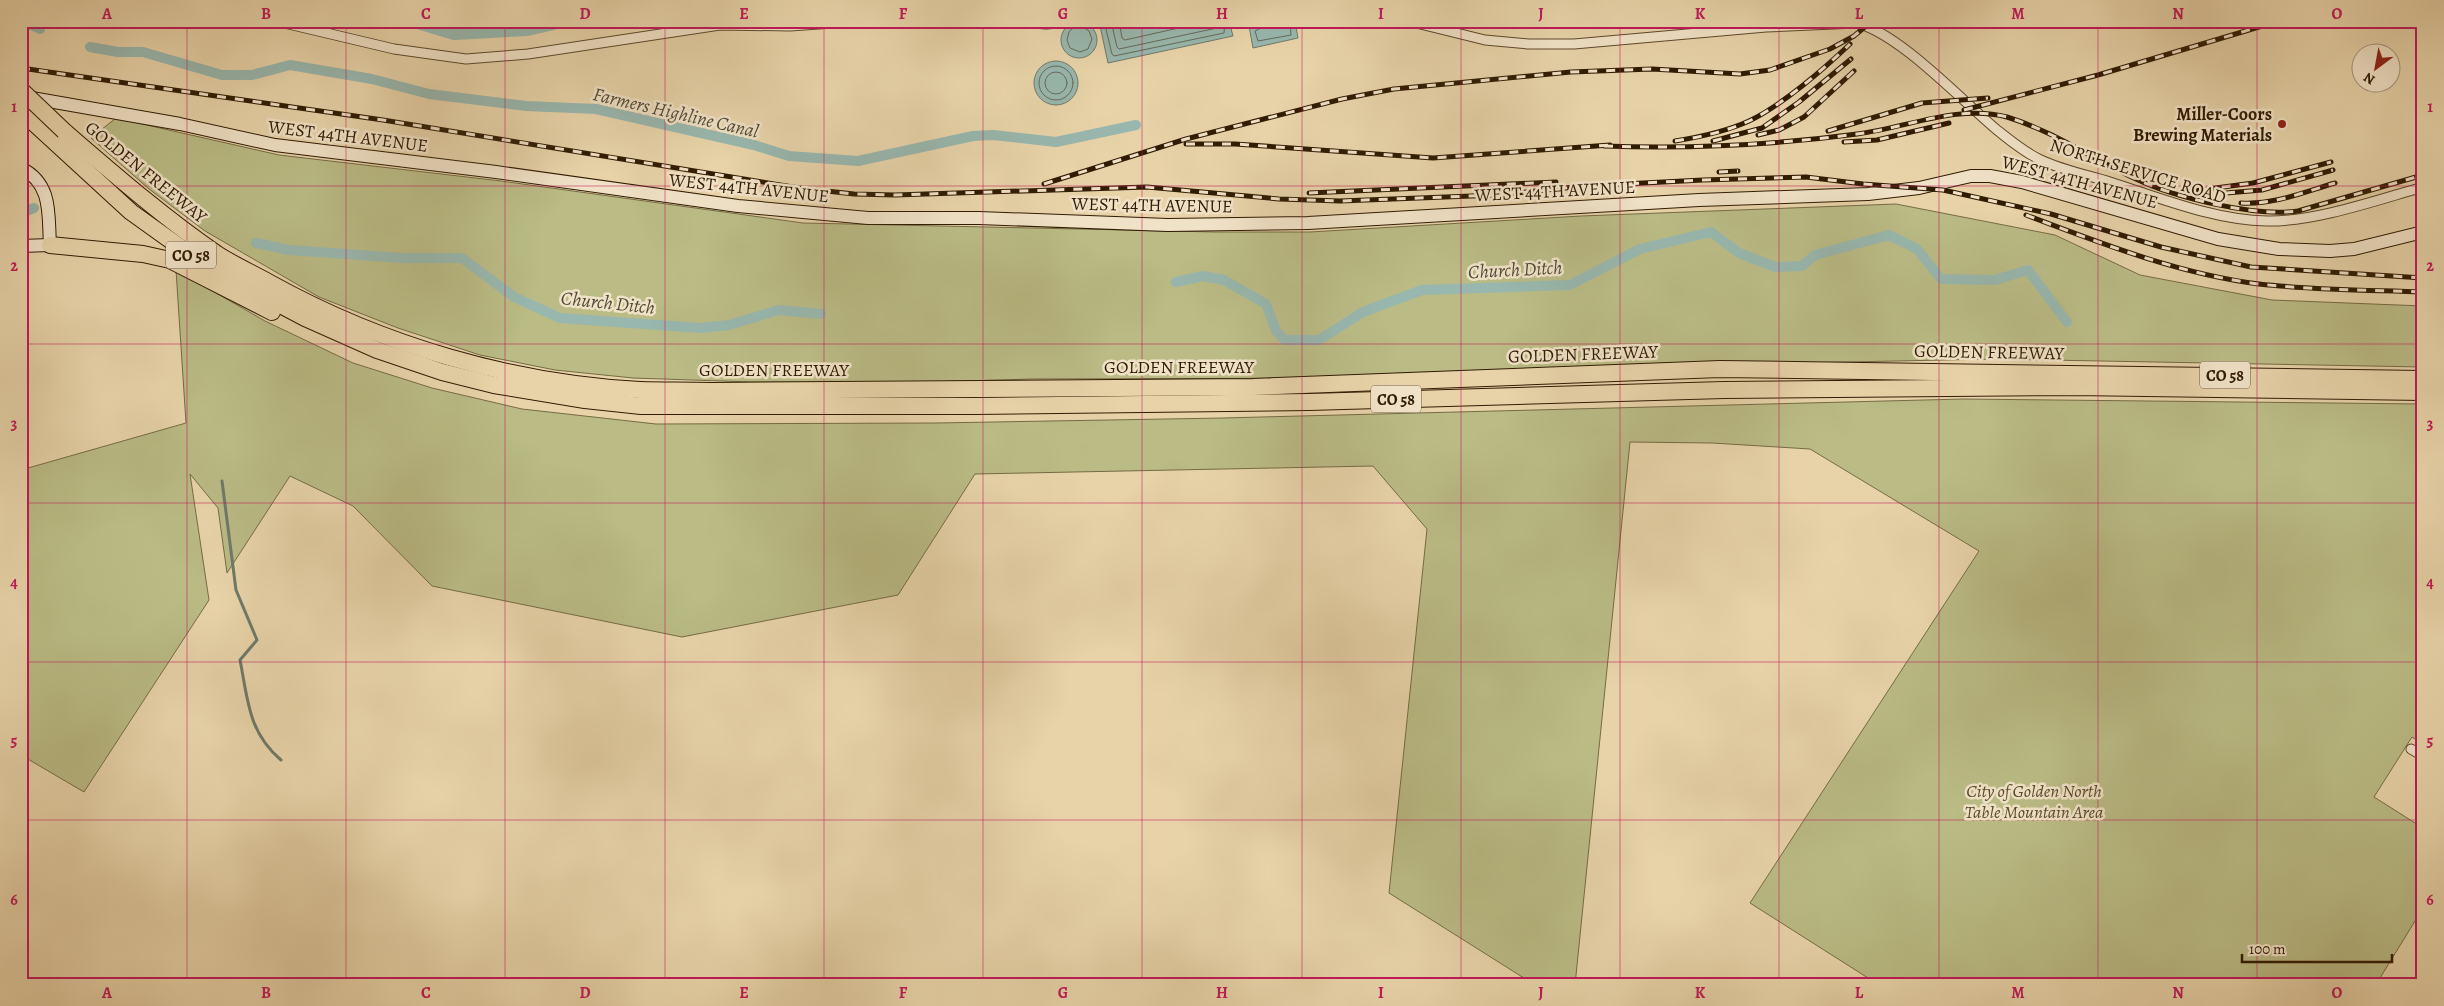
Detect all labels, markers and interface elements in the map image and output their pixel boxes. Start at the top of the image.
text: A [101,3,113,25]
text: B [261,3,271,25]
text: C [421,3,431,25]
text: D [579,3,591,25]
text: E [739,3,749,25]
text: F [899,3,908,25]
text: G [1058,3,1068,25]
text: H [1216,3,1228,25]
text: I [1378,3,1384,25]
text: J [1538,3,1544,25]
text: K [1695,3,1706,25]
text: L [1855,3,1864,25]
text: M [2011,3,2025,25]
text: N [2172,3,2184,25]
text: O [2332,3,2343,25]
north arrow [2352,42,2402,92]
text: N [2360,68,2379,89]
water label: Farmers Highline Canal [590,81,761,145]
text: 1 [11,96,17,118]
text: 1 [2427,96,2433,118]
place label: Miller-Coors Brewing Materials [2133,102,2272,147]
street label: WEST 44TH AVENUE [266,114,429,158]
street label: GOLDEN FREEWAY [80,115,213,229]
marker: Miller-Coors Brewing Materials [2276,118,2288,130]
street label: NORTH SERVICE ROAD [2047,133,2229,209]
street label: WEST 44TH AVENUE [1998,149,2161,214]
street label: WEST 44TH AVENUE [667,168,830,208]
street label: WEST 44TH AVENUE [1473,175,1636,207]
street label: WEST 44TH AVENUE [1070,192,1233,218]
road number: CO 58 [166,242,216,268]
text: 2 [10,255,18,277]
water label: Church Ditch [1467,255,1563,285]
text: 2 [2426,255,2434,277]
water label: Church Ditch [560,285,656,321]
street label: GOLDEN FREEWAY [1508,339,1660,369]
street label: GOLDEN FREEWAY [1914,339,2066,365]
street label: GOLDEN FREEWAY [1104,355,1255,379]
street label: GOLDEN FREEWAY [699,358,850,382]
road number: CO 58 [2200,362,2250,388]
road number: CO 58 [1371,386,1421,412]
text: 3 [11,413,18,435]
text: 3 [2427,413,2434,435]
text: 4 [10,572,18,594]
text: 4 [2426,572,2434,594]
text: 5 [11,730,18,752]
text: 5 [2427,730,2434,752]
park label: City of Golden North Table Mountain Area [1965,779,2103,824]
text: 6 [10,889,18,911]
text: 6 [2426,889,2434,911]
scale bar [2242,931,2392,963]
text: 100 m [2249,939,2286,959]
text: A [101,982,113,1004]
text: B [261,982,271,1004]
text: C [421,982,431,1004]
text: D [579,982,591,1004]
text: E [739,982,749,1004]
text: F [899,982,908,1004]
text: G [1058,982,1068,1004]
text: H [1216,982,1228,1004]
text: I [1378,982,1384,1004]
text: J [1538,982,1544,1004]
text: K [1695,982,1706,1004]
text: L [1855,982,1864,1004]
text: M [2011,982,2025,1004]
text: N [2172,982,2184,1004]
text: O [2332,982,2343,1004]

